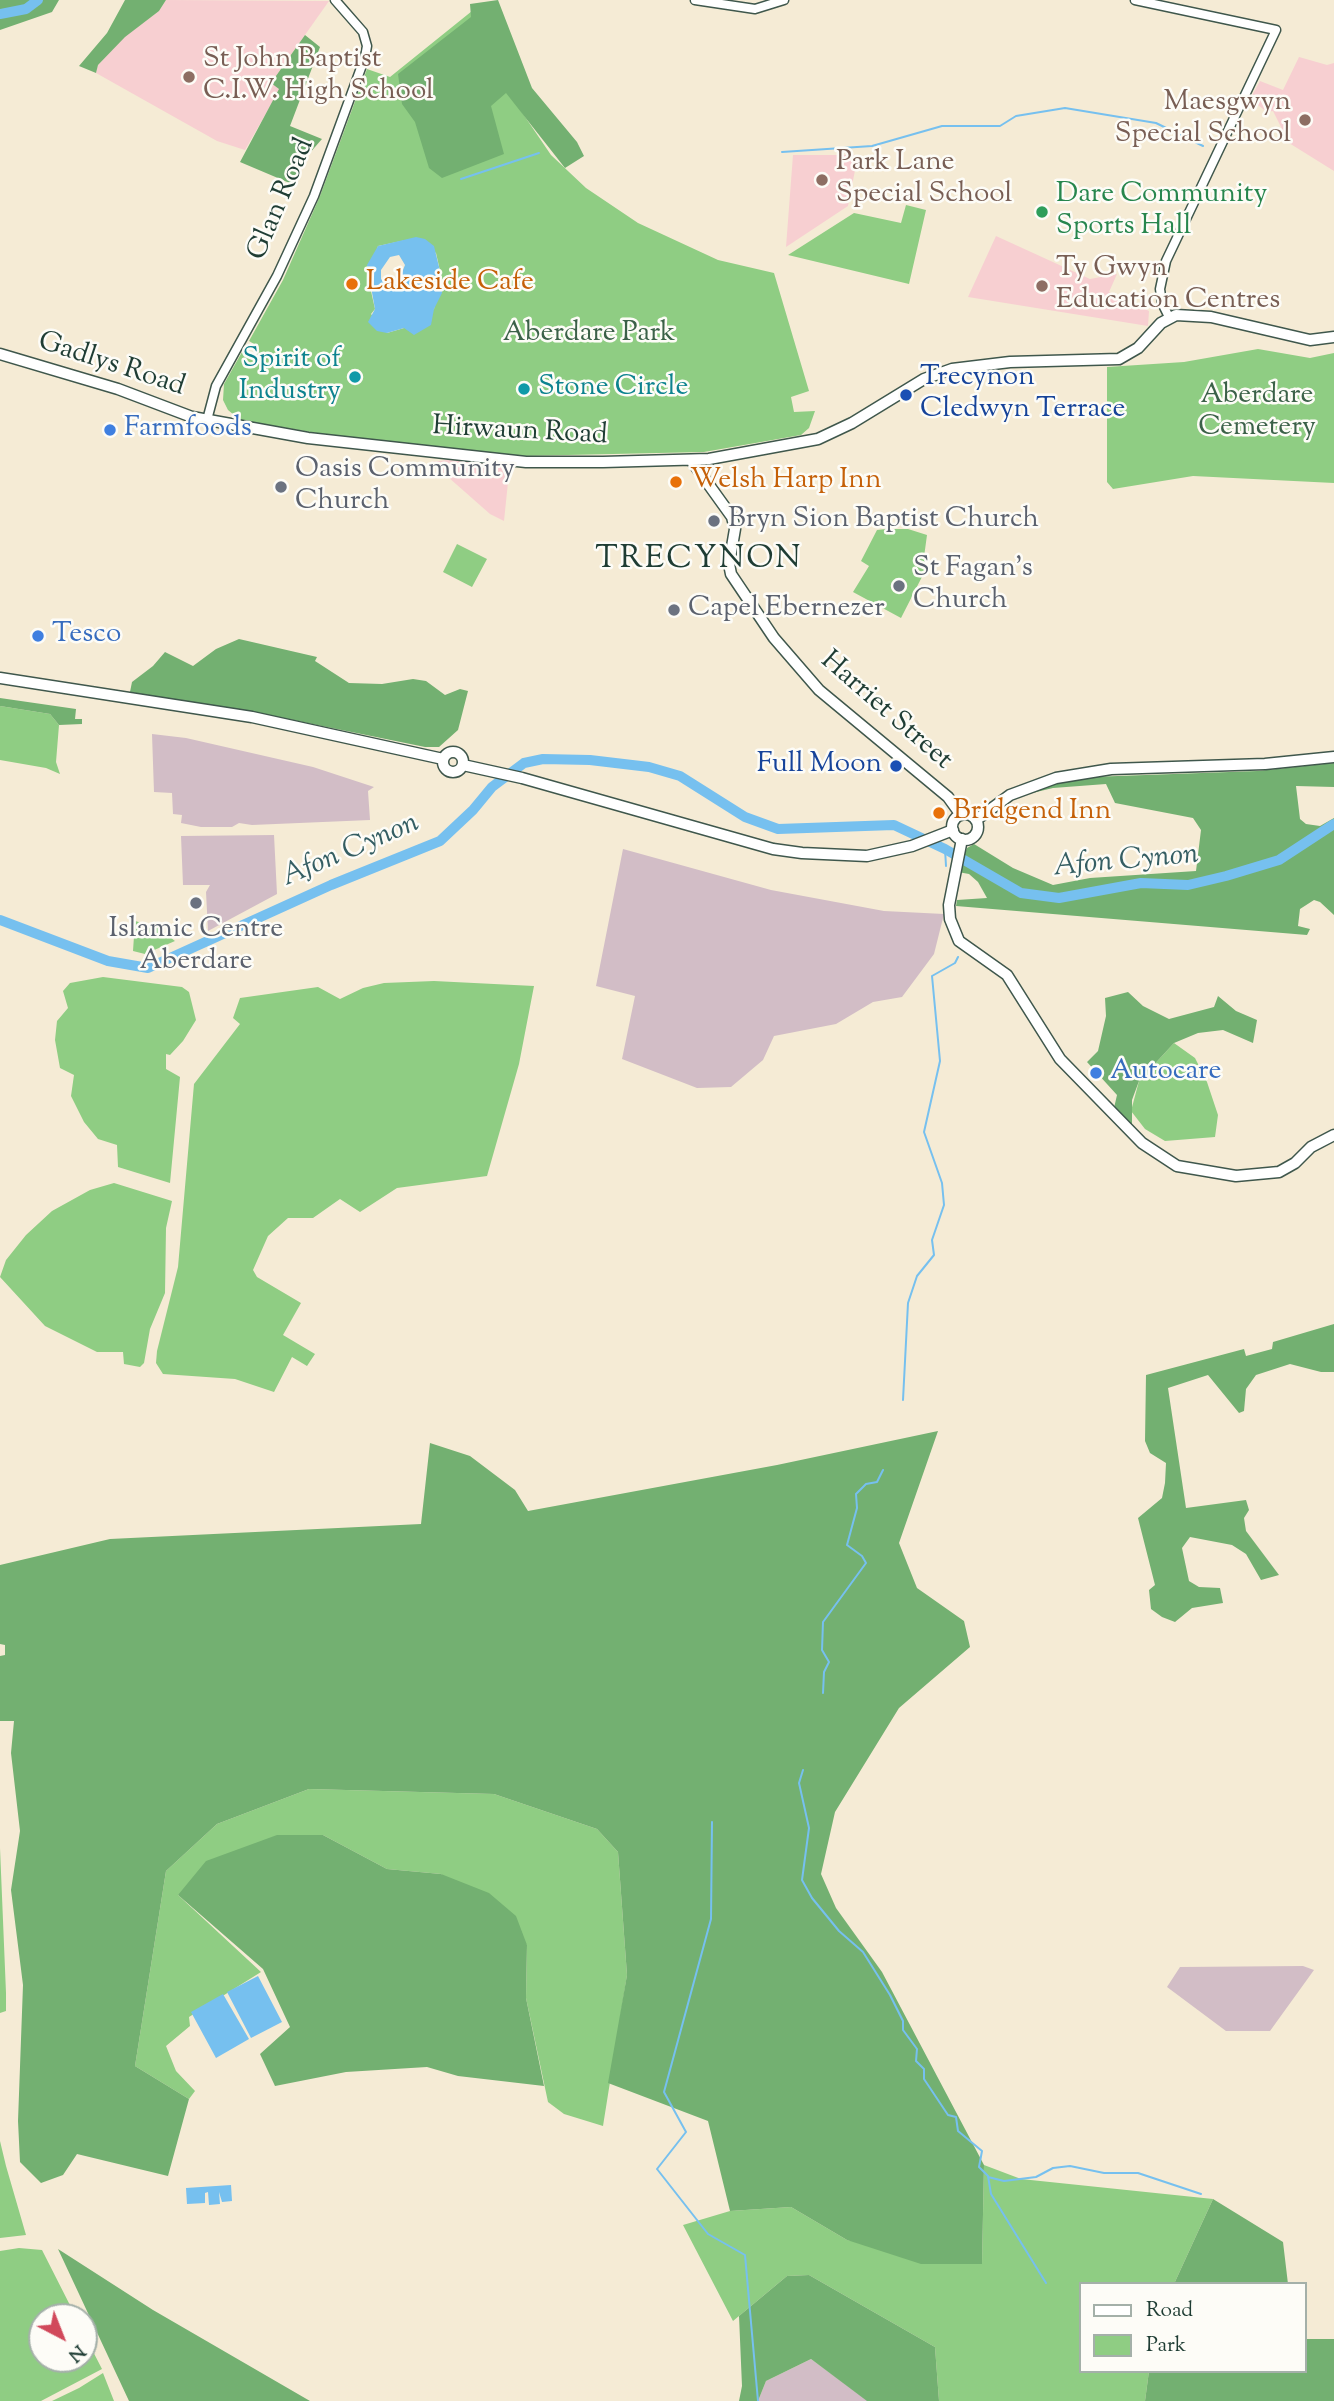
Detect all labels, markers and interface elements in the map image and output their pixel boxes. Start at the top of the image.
place label: St John Baptist C.I.W. High School [203,44,434,110]
marker: St John Baptist C.I.W. High School [181,69,197,85]
place label: Maesgwyn Special School [1115,87,1291,153]
marker: Maesgwyn Special School [1297,112,1313,128]
street label: Glan Road [242,134,324,266]
place label: Park Lane Special School [836,147,1012,213]
marker: Park Lane Special School [814,172,830,188]
place label: Dare Community Sports Hall [1056,179,1267,245]
marker: Dare Community Sports Hall [1034,204,1050,220]
place label: Ty Gwyn Education Centres [1056,253,1280,319]
place label: Lakeside Cafe [366,267,534,301]
marker: Lakeside Cafe [344,276,360,292]
marker: Ty Gwyn Education Centres [1034,278,1050,294]
park label: Aberdare Park [503,318,675,352]
street label: Gadlys Road [33,326,189,406]
place label: Spirit of Industry [239,344,341,410]
place label: Trecynon Cledwyn Terrace [920,362,1126,428]
marker: Spirit of Industry [347,369,363,385]
place label: Stone Circle [538,372,688,406]
park label: Aberdare Cemetery [1198,380,1316,446]
marker: Stone Circle [516,381,532,397]
marker: Trecynon Cledwyn Terrace [898,387,914,403]
street label: Hirwaun Road [431,412,609,454]
place label: Farmfoods [124,413,252,447]
marker: Farmfoods [102,422,118,438]
place label: Oasis Community Church [295,454,515,520]
place label: Welsh Harp Inn [690,465,881,499]
marker: Welsh Harp Inn [668,474,684,490]
marker: Oasis Community Church [273,479,289,495]
place label: Bryn Sion Baptist Church [728,504,1039,538]
marker: Bryn Sion Baptist Church [706,513,722,529]
district label: TRECYNON [596,543,802,581]
place label: St Fagan's Church [913,553,1033,619]
marker: St Fagan's Church [891,578,907,594]
place label: Capel Ebernezer [688,593,885,627]
marker: Capel Ebernezer [666,602,682,618]
place label: Tesco [52,619,121,653]
marker: Tesco [30,628,46,644]
street label: Harriet Street [812,645,958,779]
place label: Full Moon [757,749,882,783]
marker: Full Moon [888,758,904,774]
place label: Bridgend Inn [953,796,1111,830]
marker: Bridgend Inn [931,805,947,821]
water label: Afon Cynon [277,807,425,897]
water label: Afon Cynon [1052,839,1200,887]
marker: Islamic Centre Aberdare [188,895,204,911]
place label: Islamic Centre Aberdare [109,914,283,980]
place label: Autocare [1110,1056,1222,1090]
marker: Autocare [1088,1065,1104,1081]
legend [1078,2282,1306,2373]
text: Road [1146,2296,1193,2326]
north arrow [28,2303,98,2373]
text: Park [1146,2331,1186,2361]
text: N [61,2337,91,2368]

